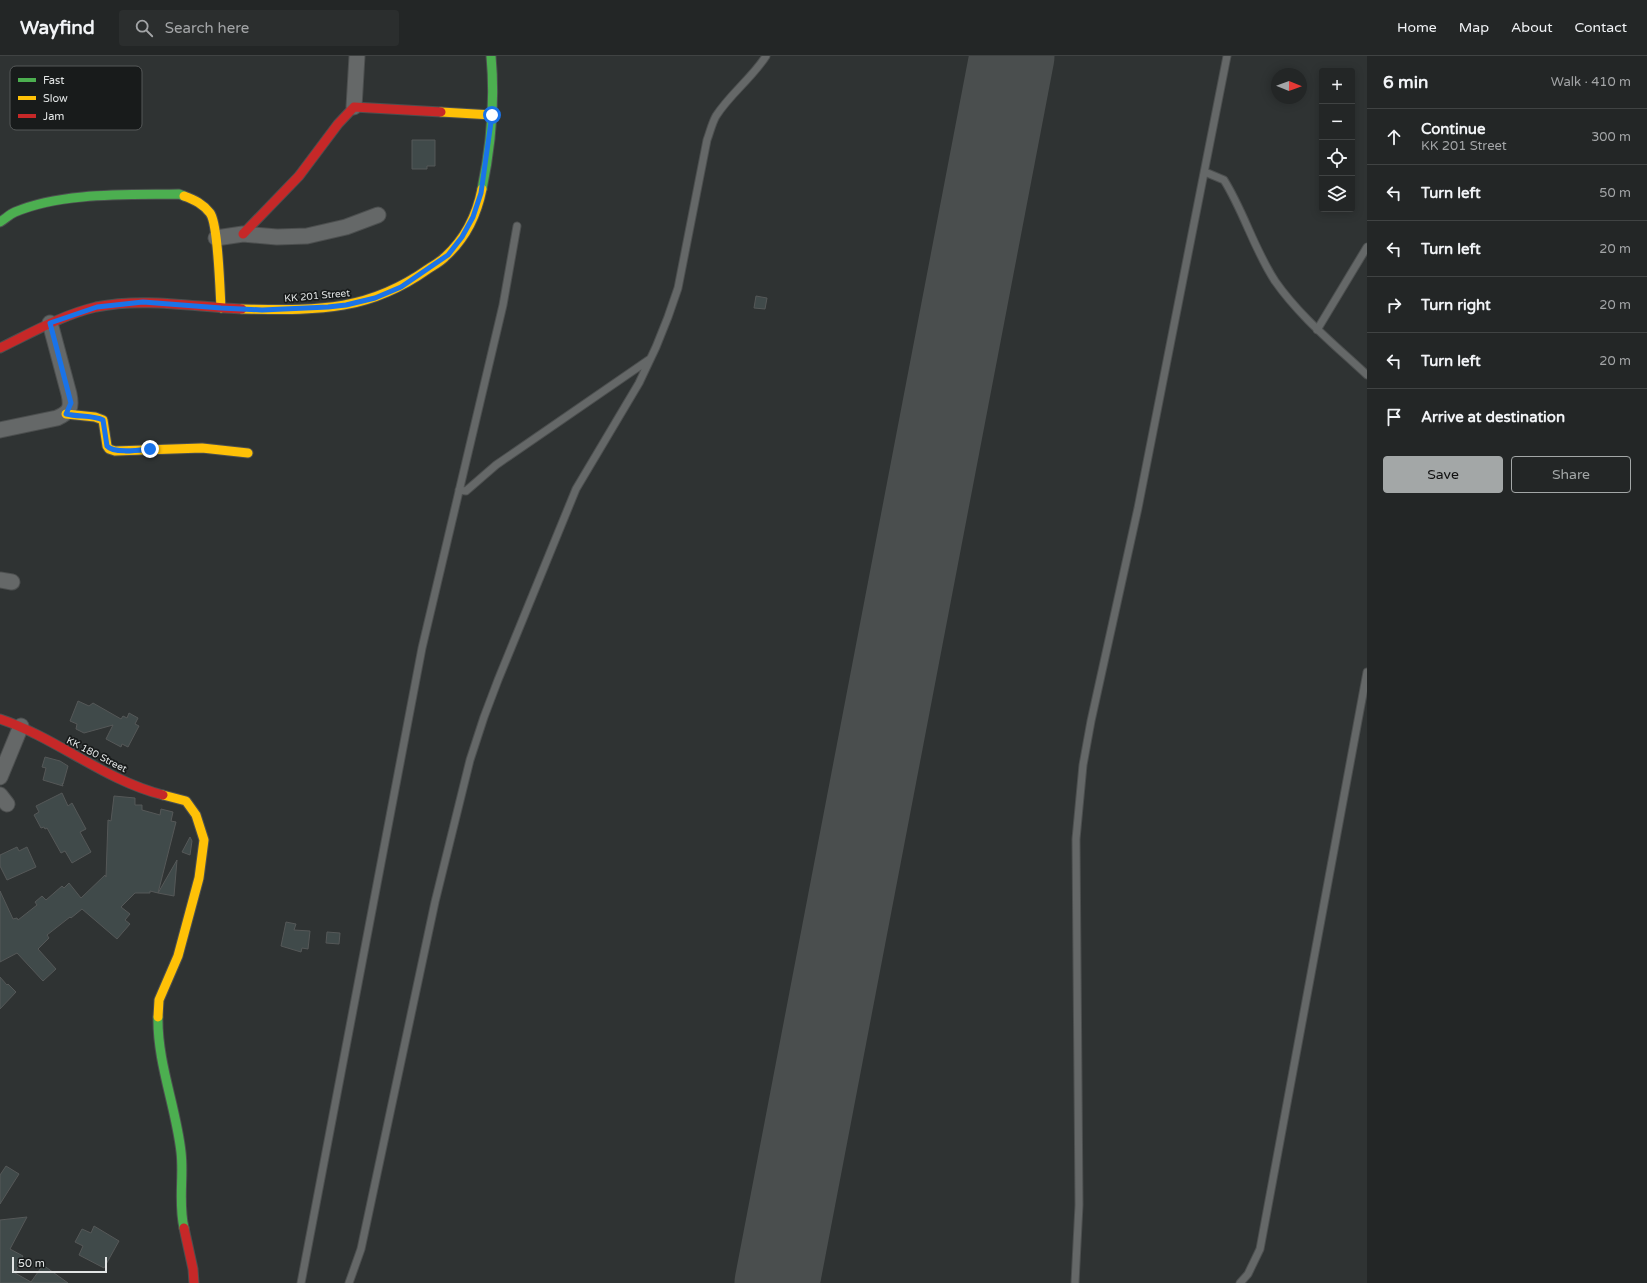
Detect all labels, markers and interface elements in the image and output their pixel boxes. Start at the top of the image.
search box [119,10,399,46]
text: Wayfind [20,17,95,39]
icon: search [133,17,155,39]
text: Search here [165,19,249,37]
text: Home [1397,19,1437,36]
text: Map [1459,19,1489,36]
text: About [1511,19,1553,36]
text: Contact [1575,19,1627,36]
legend [10,66,142,130]
north arrow [1271,68,1307,104]
map controls [1319,68,1355,212]
button: + [1319,68,1355,104]
text: 6 min [1383,72,1428,93]
text: Fast [43,74,64,87]
text: Walk · 410 m [1551,74,1631,90]
text: Slow [43,92,68,105]
button: − [1319,104,1355,140]
route start [483,106,501,124]
text: Jam [43,110,64,123]
text: Continue [1421,120,1485,138]
icon: ahead [1383,126,1405,148]
text: 300 m [1591,129,1631,145]
text: KK 201 Street [1421,138,1507,154]
button: locate [1319,140,1355,176]
button: layers [1319,176,1355,212]
icon: left [1383,182,1405,204]
text: Turn left [1421,184,1481,202]
text: 50 m [1599,185,1631,201]
icon: left [1383,238,1405,260]
text: Turn left [1421,240,1481,258]
text: 20 m [1599,241,1631,257]
street label: KK 201 Street [284,287,351,305]
icon: right [1383,294,1405,316]
text: Turn right [1421,296,1491,314]
text: 20 m [1599,297,1631,313]
icon: left [1383,350,1405,372]
text: Turn left [1421,352,1481,370]
text: 20 m [1599,353,1631,369]
icon: arrive [1383,406,1405,428]
text: Arrive at destination [1421,408,1565,426]
route end [141,440,159,458]
button: Save [1383,456,1503,493]
button: Share [1511,456,1631,493]
street label: KK 180 Street [64,735,129,775]
scale bar [12,1255,107,1274]
text: 50 m [18,1257,45,1270]

